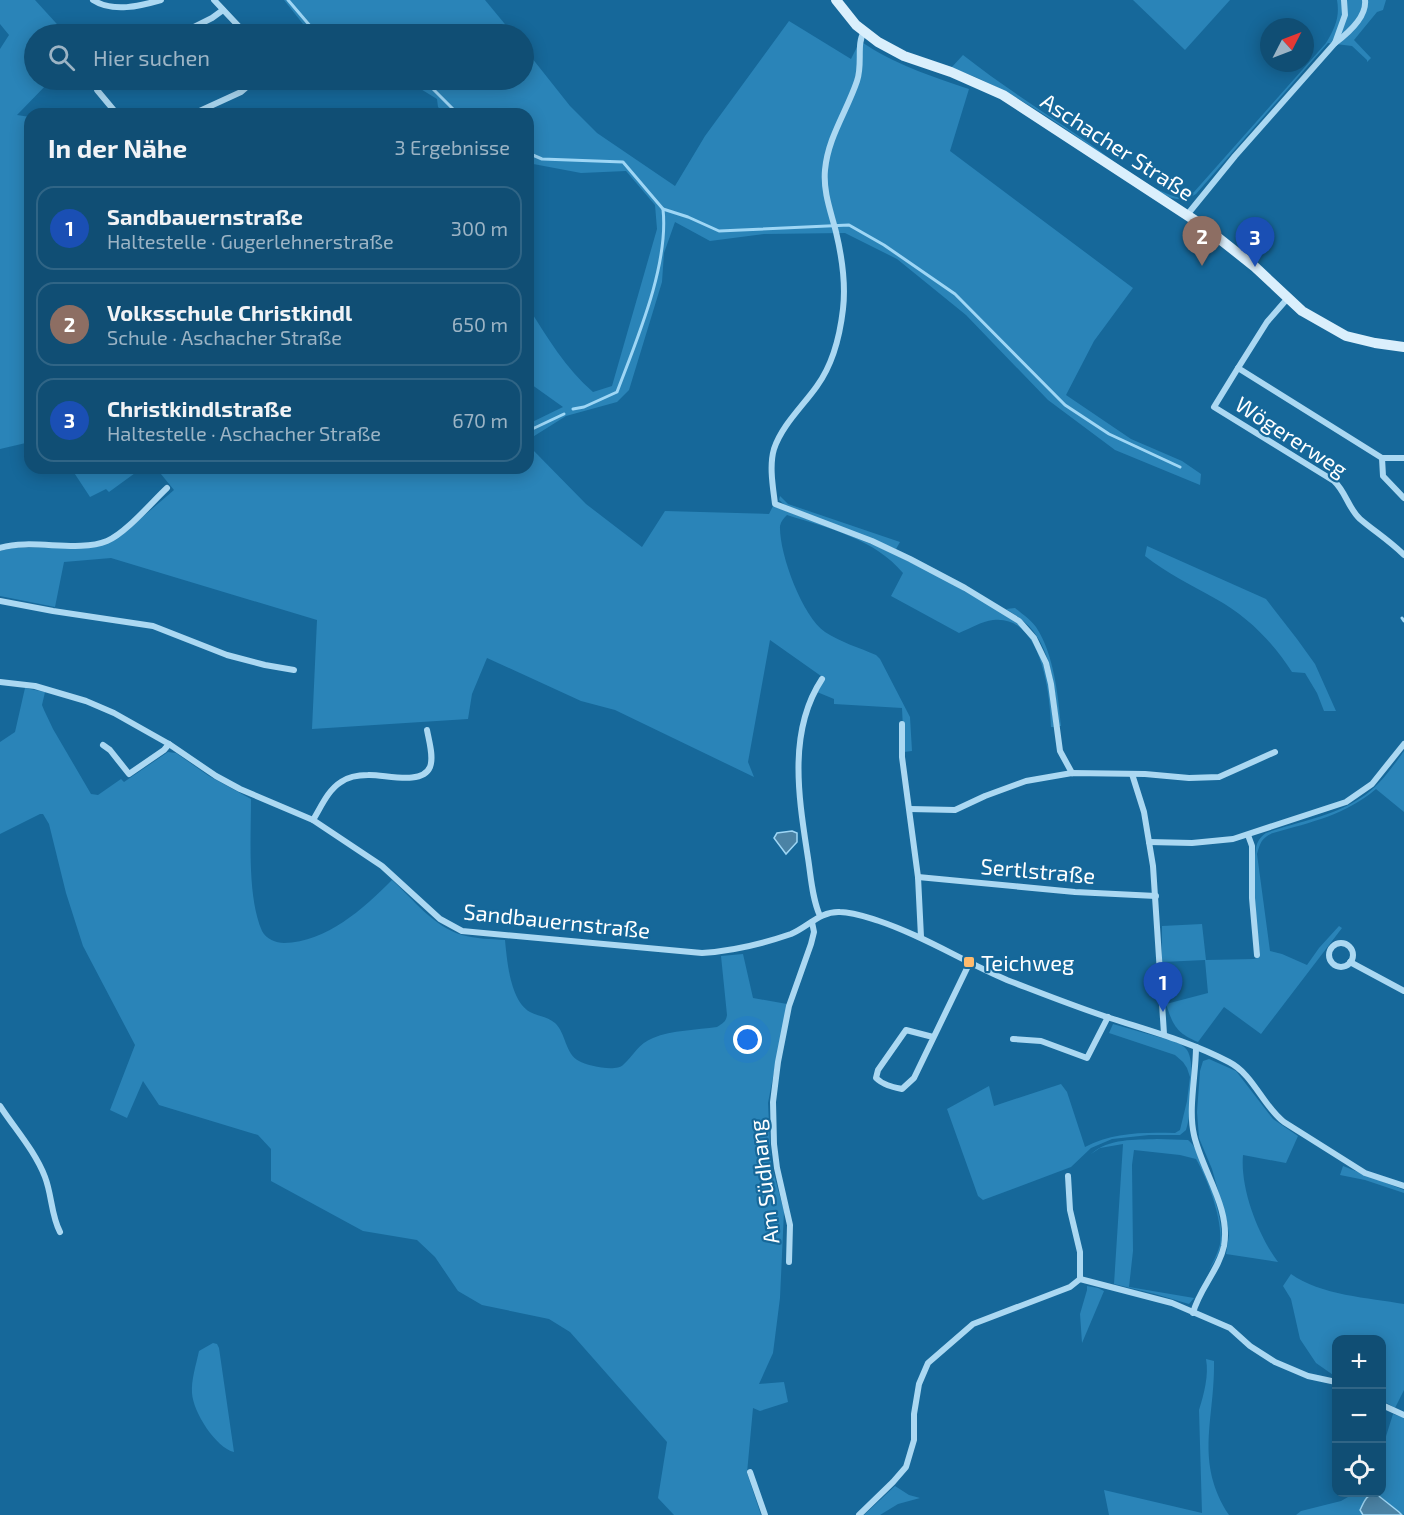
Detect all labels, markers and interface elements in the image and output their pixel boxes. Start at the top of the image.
north arrow [1260,18,1314,72]
search box [24,24,534,90]
icon: search [45,41,78,74]
text: Hier suchen [93,44,210,70]
street label: Aschacher Straße [1037,87,1199,205]
text: In der Nähe [48,132,187,163]
text: 3 Ergebnisse [394,135,510,159]
text: Sandbauernstraße [107,203,303,229]
text: 1 [65,216,74,240]
text: 300 m [451,216,508,240]
pin: 2 [1182,216,1222,266]
pin: 3 [1236,218,1274,267]
text: Haltestelle · Gugerlehnerstraße [107,229,394,253]
text: Volksschule Christkindl [107,299,352,325]
text: 2 [64,312,75,336]
text: 650 m [452,312,508,336]
text: Schule · Aschacher Straße [107,325,342,349]
street label: Wögererweg [1231,390,1353,482]
text: Christkindlstraße [107,395,292,421]
text: 3 [64,408,75,432]
text: 670 m [452,408,508,432]
text: Haltestelle · Aschacher Straße [107,421,381,445]
street label: Sertlstraße [980,852,1096,888]
street label: Sandbauernstraße [462,897,652,943]
place label: Teichweg [981,949,1074,975]
marker: Teichweg [962,955,976,969]
pin: 1 [1144,962,1182,1012]
your location [733,1025,762,1054]
street label: Am Südhang [742,1118,784,1246]
map controls [1332,1335,1386,1497]
button: + [1332,1335,1386,1389]
button: − [1332,1389,1386,1443]
button: locate [1332,1443,1386,1497]

